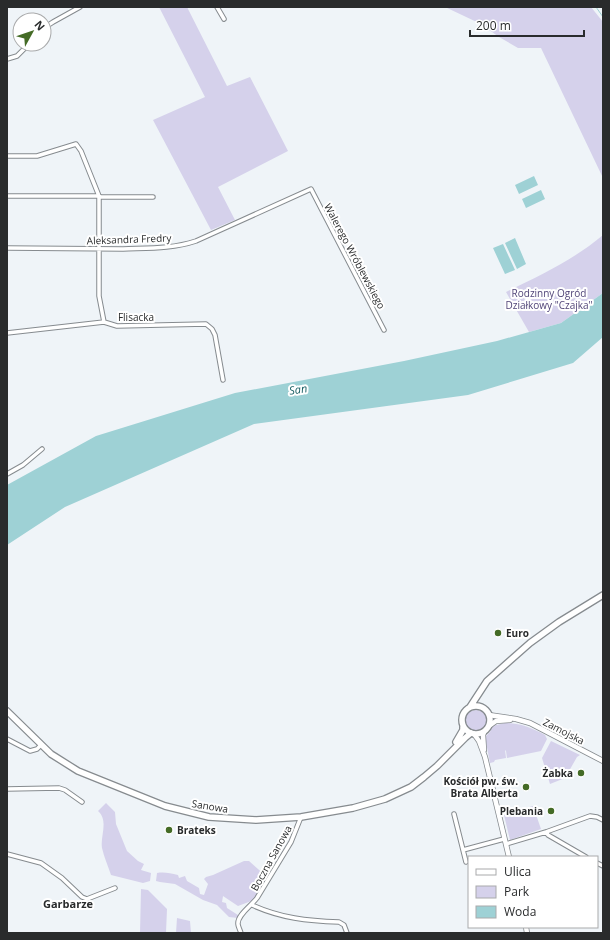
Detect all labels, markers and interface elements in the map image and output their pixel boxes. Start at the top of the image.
north arrow [12,12,52,52]
scale bar [470,12,584,38]
text: N [31,17,49,34]
text: 200 m [476,17,511,34]
street label: Walerego Wróblewskiego [321,201,389,311]
street label: Aleksandra Fredry [86,230,173,247]
park label: Rodzinny Ogród Działkowy "Czajka" [505,286,593,312]
street label: Flisacka [118,310,154,324]
water label: San [288,380,308,398]
place label: Euro [506,626,529,640]
marker: Euro [493,628,503,638]
street label: Zamojska [541,715,587,747]
place label: Żabka [543,766,573,780]
marker: Żabka [576,768,586,778]
place label: Kościół pw. św. Brata Alberta [443,774,518,800]
marker: Kościół pw. św. Brata Alberta [521,782,531,792]
street label: Sanowa [191,796,229,816]
place label: Plebania [500,804,543,818]
marker: Plebania [546,806,556,816]
place label: Brateks [177,823,216,837]
street label: Boczna Sanowa [247,823,295,893]
marker: Brateks [164,825,174,835]
legend [468,856,598,928]
text: Ulica [504,863,531,880]
text: Park [504,883,530,900]
district label: Garbarze [43,896,94,911]
text: Woda [504,903,536,920]

